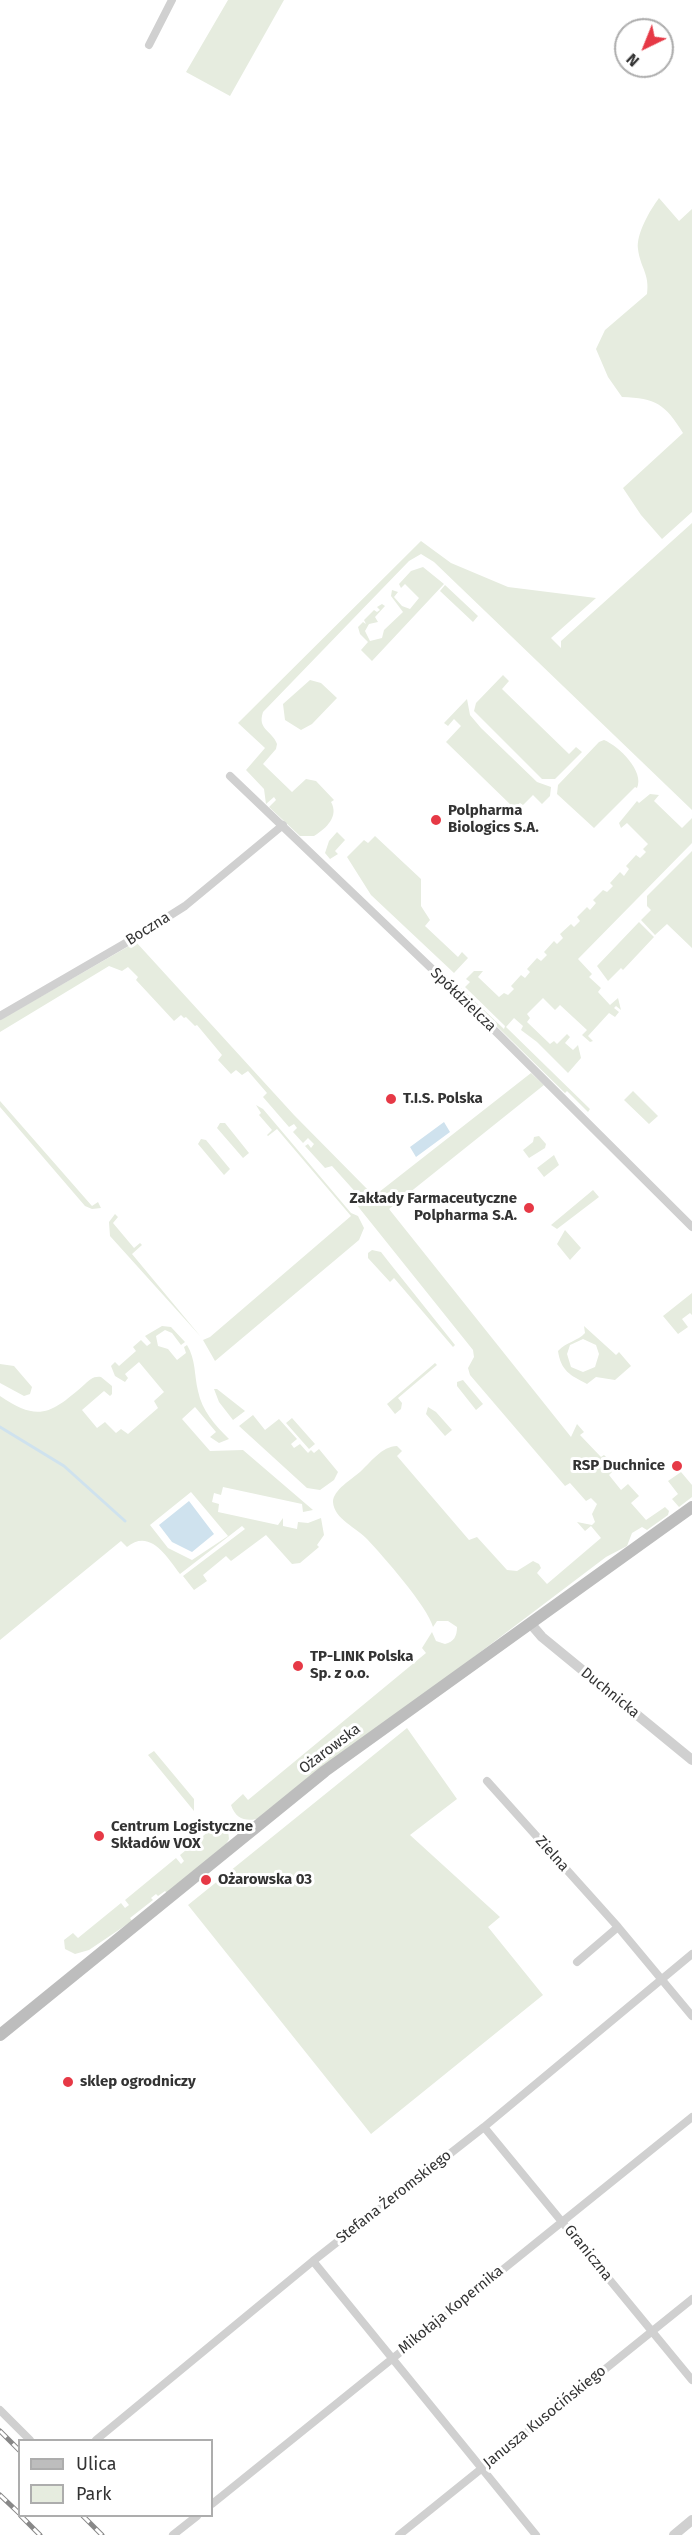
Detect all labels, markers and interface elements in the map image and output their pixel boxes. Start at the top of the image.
north arrow [614,18,674,78]
text: N [622,50,643,71]
place label: Polpharma Biologics S.A. [448,802,539,837]
marker: Polpharma Biologics S.A. [429,813,443,827]
street label: Boczna [123,909,173,949]
street label: Spółdzielcza [426,964,500,1036]
place label: T.I.S. Polska [403,1090,483,1108]
marker: T.I.S. Polska [384,1092,398,1106]
place label: Zakłady Farmaceutyczne Polpharma S.A. [349,1190,517,1225]
marker: Zakłady Farmaceutyczne Polpharma S.A. [522,1201,536,1215]
place label: RSP Duchnice [573,1457,665,1475]
marker: RSP Duchnice [670,1459,684,1473]
place label: TP-LINK Polska Sp. z o.o. [310,1648,413,1683]
marker: TP-LINK Polska Sp. z o.o. [291,1659,305,1673]
street label: Duchnicka [577,1664,643,1722]
street label: Ożarowska [296,1720,364,1778]
place label: Centrum Logistyczne Składów VOX [111,1818,253,1853]
marker: Centrum Logistyczne Składów VOX [92,1829,106,1843]
street label: Zielna [531,1833,573,1875]
place label: Ożarowska 03 [218,1871,312,1889]
marker: Ożarowska 03 [199,1873,213,1887]
place label: sklep ogrodniczy [80,2073,196,2091]
marker: sklep ogrodniczy [61,2075,75,2089]
street label: Stefana Żeromskiego [333,2146,455,2248]
street label: Graniczna [560,2221,616,2285]
street label: Mikołaja Kopernika [395,2262,507,2358]
street label: Janusza Kusocińskiego [480,2362,610,2472]
legend [18,2439,213,2517]
text: Ulica [76,2453,116,2475]
text: Park [76,2483,111,2505]

